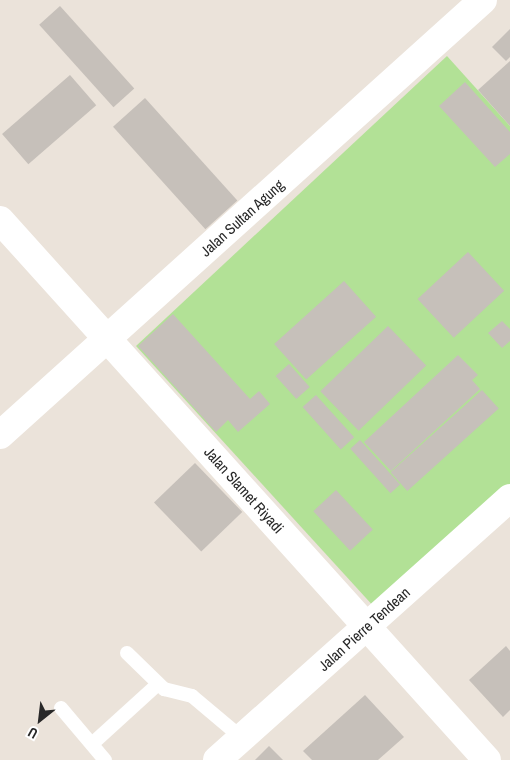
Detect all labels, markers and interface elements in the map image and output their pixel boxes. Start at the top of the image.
street label: Jalan Sultan Agung [196,176,288,260]
street label: Jalan Slamet Riyadi [200,443,288,537]
street label: Jalan Pierre Tendean [315,583,413,675]
north arrow [15,695,65,745]
text: U [25,723,41,743]

